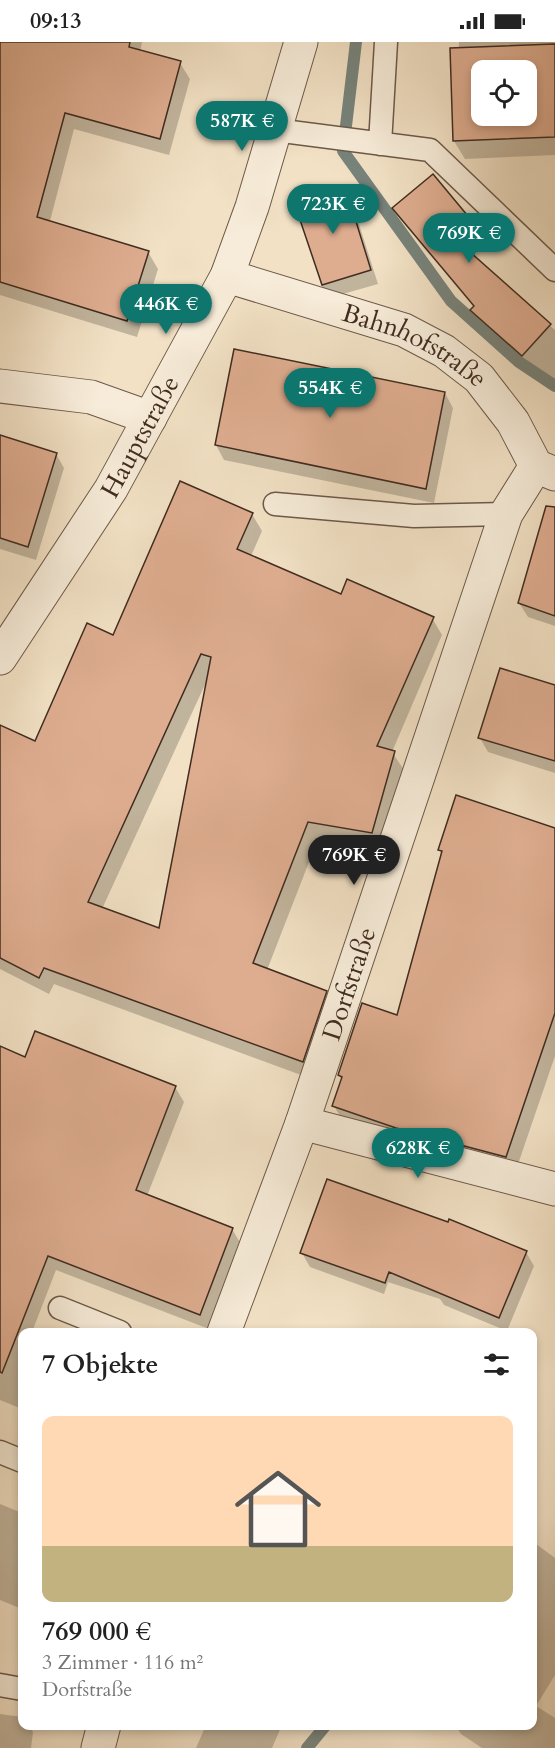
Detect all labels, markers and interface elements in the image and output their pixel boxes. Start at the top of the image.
text: 09:13 [30,6,81,36]
map controls [471,60,537,126]
button: locate [471,60,537,126]
pin: 587K € [193,101,291,152]
text: 587K € [210,107,274,134]
pin: 723K € [284,184,382,235]
text: 723K € [301,190,365,217]
pin: 769K € [420,213,518,264]
text: 769K € [437,219,501,246]
pin: 446K € [117,284,215,335]
text: 446K € [134,290,198,317]
street label: Bahnhofstraße [338,295,496,394]
pin: 554K € [281,368,379,419]
street label: Hauptstraße [93,369,188,504]
text: 554K € [298,374,362,401]
pin: 769K € [305,835,403,886]
text: 769K € [322,841,386,868]
street label: Dorfstraße [314,923,384,1045]
pin: 628K € [369,1128,467,1179]
text: 628K € [386,1134,450,1161]
text: 7 Objekte [42,1347,158,1382]
icon: filters [480,1348,513,1381]
icon: home [224,1455,332,1563]
text: 769 000 € [42,1614,151,1649]
text: 3 Zimmer · 116 m² [42,1649,203,1676]
text: Dorfstraße [42,1676,132,1703]

